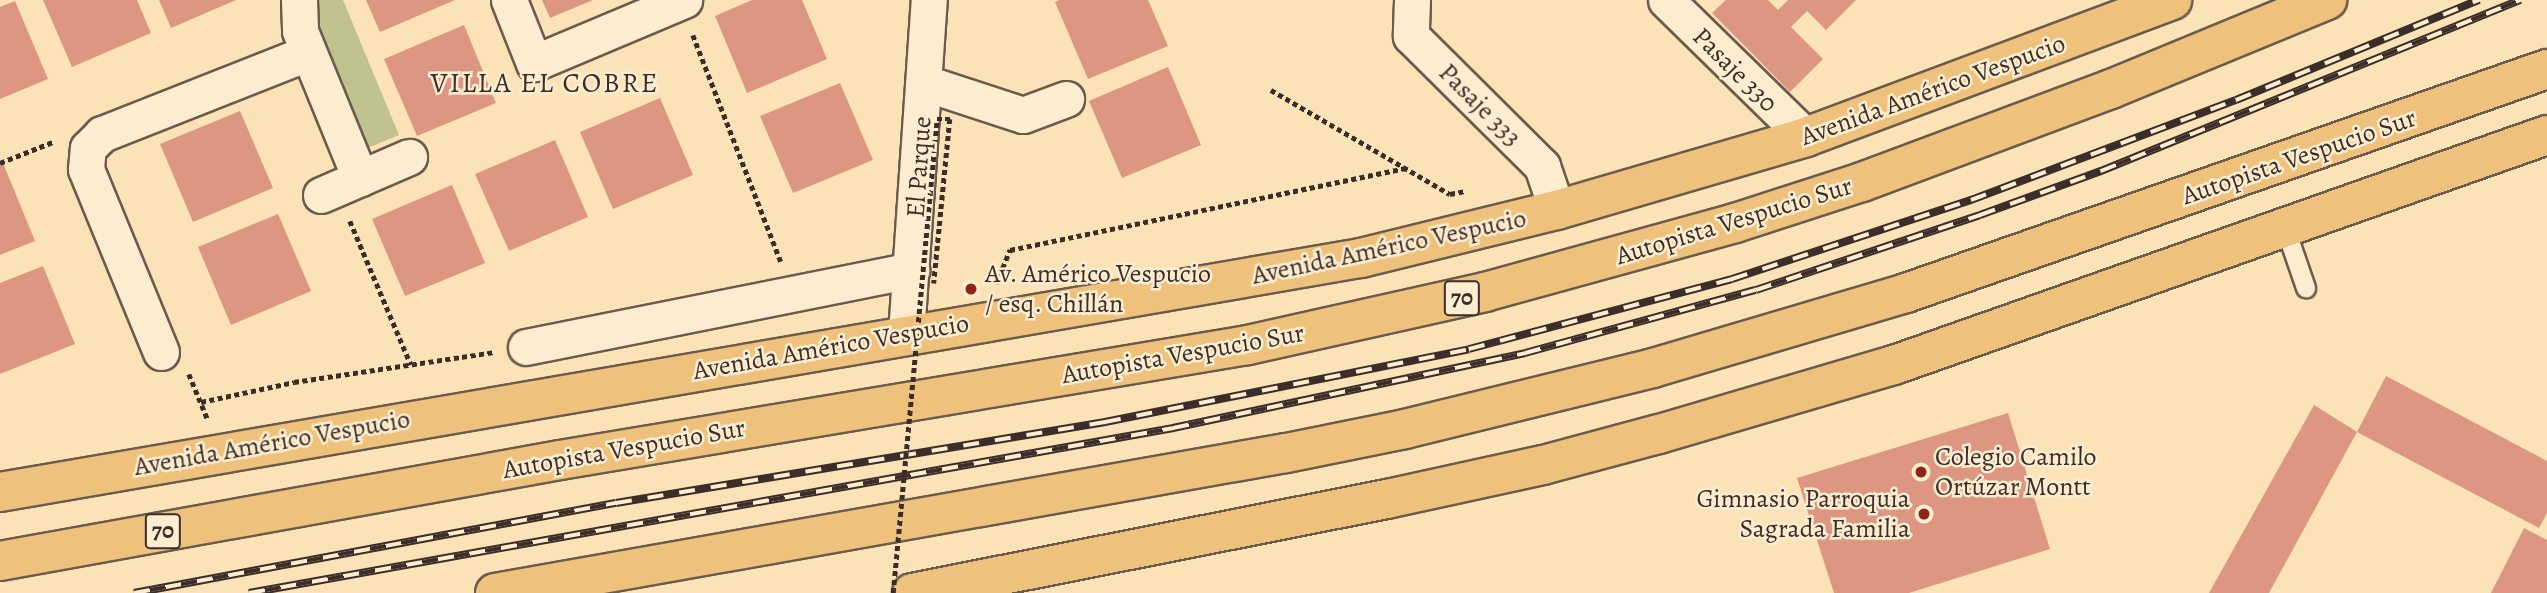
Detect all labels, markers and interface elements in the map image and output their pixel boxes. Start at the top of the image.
street label: Pasaje 330 [1686,21,1784,119]
street label: Avenida Américo Vespucio [1796,28,2070,152]
street label: Pasaje 333 [1432,57,1528,153]
district label: VILLA EL COBRE [432,66,658,100]
street label: Autopista Vespucio Sur [2178,102,2420,212]
street label: El Parque [900,115,938,219]
street label: Autopista Vespucio Sur [1612,170,1856,272]
street label: Avenida Américo Vespucio [1249,203,1529,291]
place label: Av. Américo Vespucio / esq. Chillán [985,258,1212,320]
road number: 70 [1443,278,1481,318]
marker: Av. Américo Vespucio / esq. Chillán [963,281,979,297]
street label: Avenida Américo Vespucio [691,307,971,387]
street label: Autopista Vespucio Sur [1059,317,1307,391]
street label: Avenida Américo Vespucio [132,403,412,483]
street label: Autopista Vespucio Sur [500,412,748,486]
place label: Colegio Camilo Ortúzar Montt [1935,441,2097,503]
marker: Colegio Camilo Ortúzar Montt [1913,464,1929,480]
place label: Gimnasio Parroquia Sagrada Familia [1697,483,1910,544]
marker: Gimnasio Parroquia Sagrada Familia [1916,506,1932,522]
road number: 70 [144,510,182,552]

